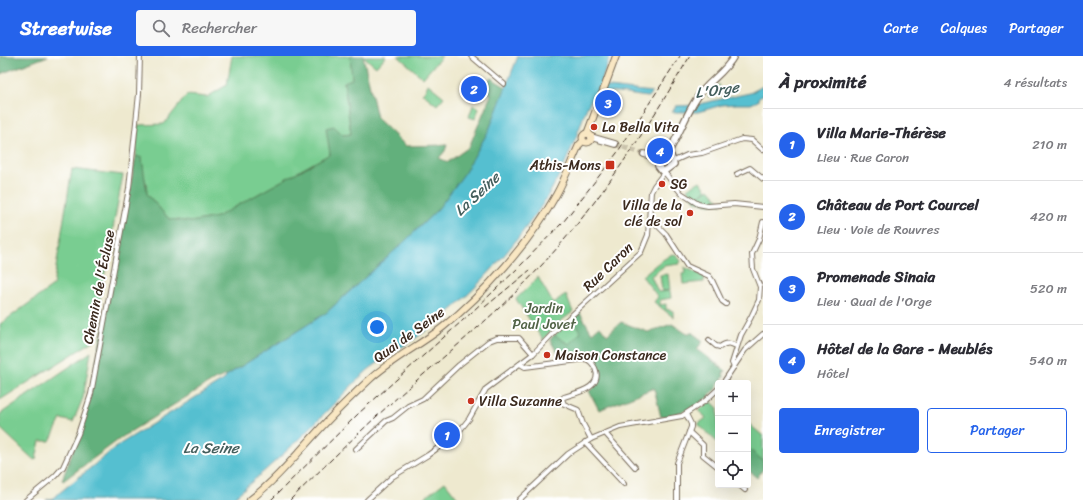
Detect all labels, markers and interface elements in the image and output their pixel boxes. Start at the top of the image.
search box [136,10,416,46]
text: Streetwise [20,12,112,45]
text: Rechercher [182,15,257,41]
text: Carte [884,16,918,41]
text: Calques [940,16,987,41]
text: Partager [1009,16,1063,41]
icon: search [150,17,172,39]
text: À proximité [779,67,866,97]
text: 4 résultats [1004,71,1067,94]
pin: 2 [461,74,487,104]
water label: L'Orge [694,74,742,106]
pin: 3 [595,88,621,118]
place label: La Bella Vita [602,115,680,140]
text: Villa Marie-Thérèse [817,120,946,146]
marker: La Bella Vita [589,122,599,132]
text: 1 [789,133,795,156]
text: 210 m [1032,133,1067,156]
pin: 4 [647,136,673,166]
text: Lieu · Rue Caron [817,146,909,169]
place label: Athis-Mons [529,153,602,178]
marker: Athis-Mons [604,159,616,171]
water label: La Seine [448,165,507,222]
place label: SG [670,172,688,197]
marker: SG [657,179,667,189]
text: Château de Port Courcel [817,192,979,218]
place label: Villa de la clé de sol [622,193,683,234]
text: 2 [788,205,796,228]
text: 420 m [1030,205,1067,228]
marker: Villa de la clé de sol [685,208,695,218]
text: Lieu · Voie de Rouvres [817,218,939,241]
street label: Chemin de l'Écluse [76,228,122,346]
street label: Rue Caron [577,236,640,298]
text: Promenade Sinaia [817,264,935,290]
text: 3 [788,277,796,300]
text: 520 m [1030,277,1067,300]
text: Lieu · Quai de l'Orge [817,290,932,313]
park label: Jardin Paul Jovet [512,296,577,337]
street label: Quai de Seine [368,300,450,370]
your location [367,317,387,337]
text: Hôtel de la Gare - Meublés [817,336,992,362]
place label: Maison Constance [555,343,666,368]
text: 4 [788,349,796,372]
text: 540 m [1029,349,1067,372]
marker: Maison Constance [542,350,552,360]
text: Hôtel [817,362,849,385]
map controls [715,380,751,488]
button: + [715,380,751,416]
place label: Villa Suzanne [479,389,562,414]
marker: Villa Suzanne [466,396,476,406]
button: Enregistrer [779,408,919,453]
button: Partager [927,408,1067,453]
button: − [715,416,751,452]
pin: 1 [434,420,460,450]
water label: La Seine [183,435,240,461]
button: locate [715,452,751,488]

